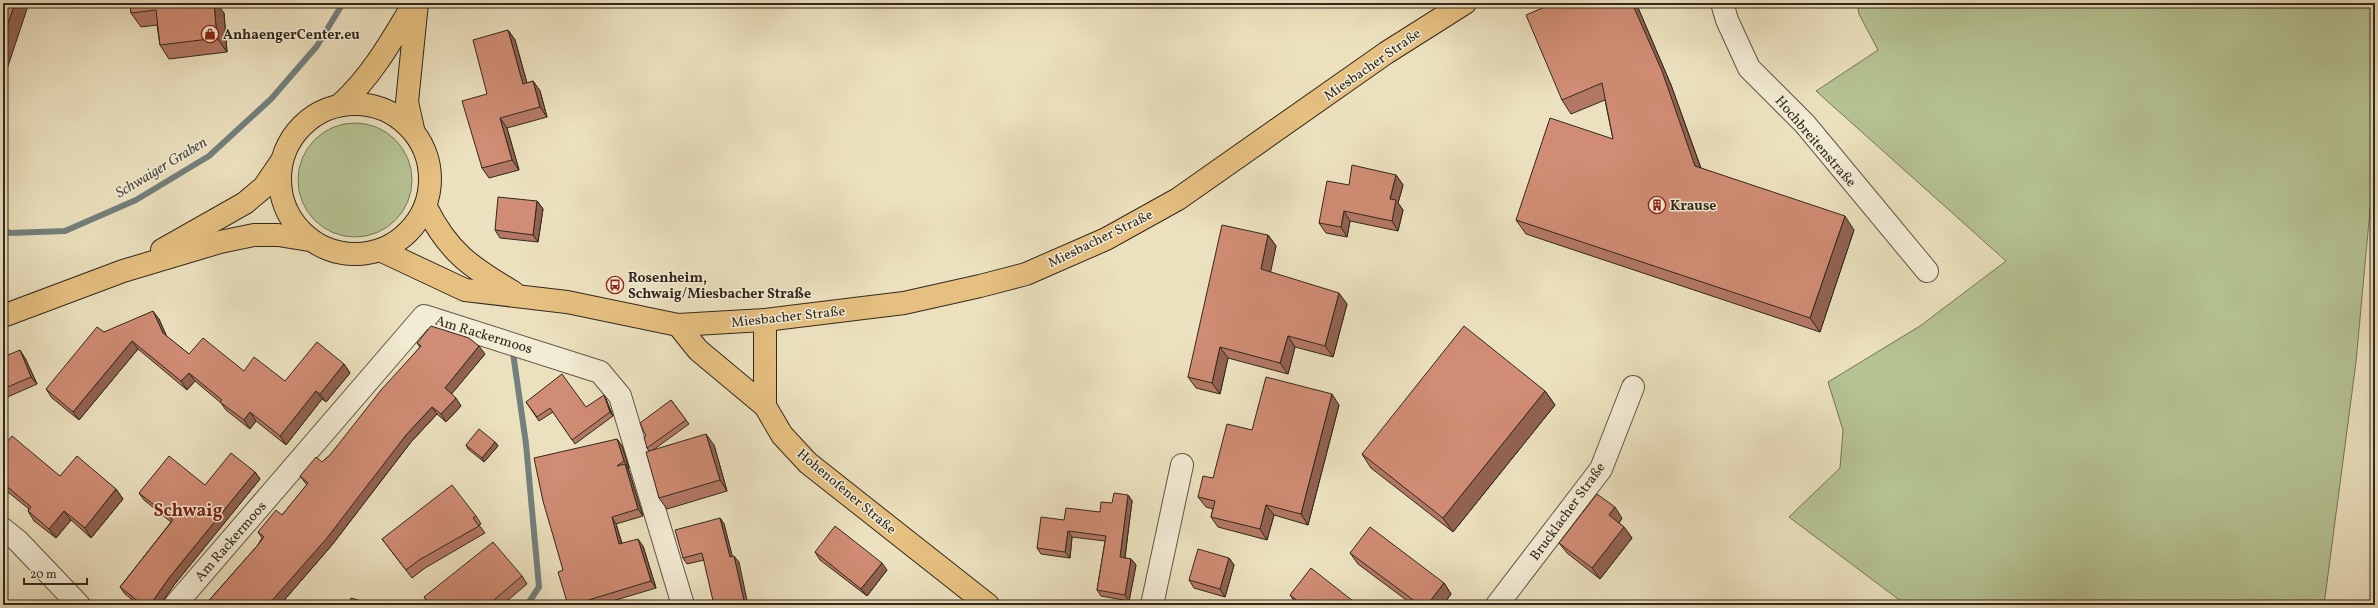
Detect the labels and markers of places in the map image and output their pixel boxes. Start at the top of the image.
shop icon: AnhaengerCenter.eu [200,24,220,44]
place label: AnhaengerCenter.eu [223,26,360,45]
building icon: Krause [1647,195,1667,215]
place label: Krause [1670,197,1717,216]
place label: Rosenheim, Schwaig/Miesbacher Straße [628,269,811,304]
bus stop icon: Rosenheim, Schwaig/Miesbacher Straße [605,275,625,295]

